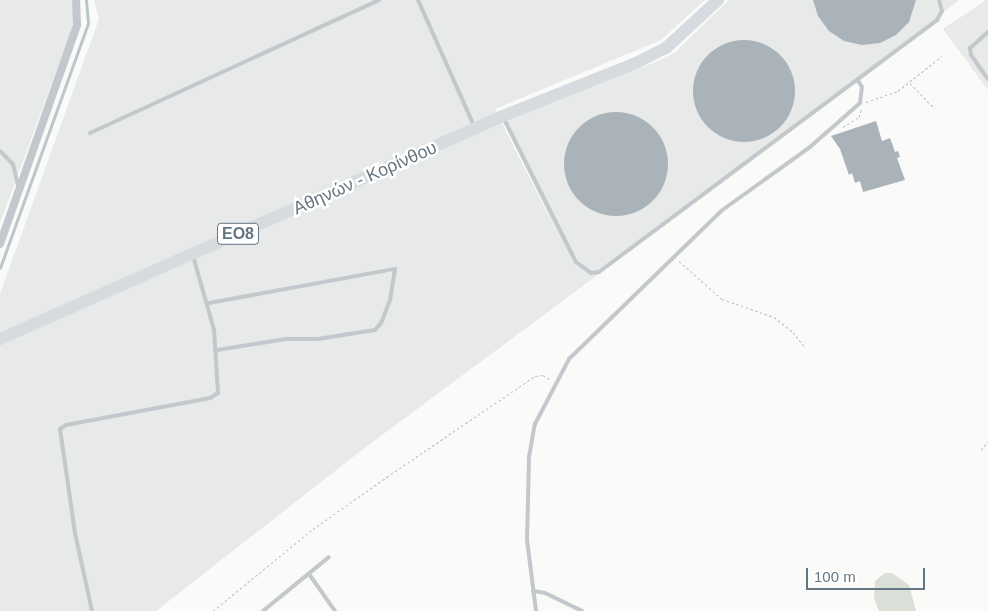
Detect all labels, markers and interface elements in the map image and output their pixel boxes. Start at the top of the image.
street label: Αθηνών - Κορίνθου [290,137,440,219]
road number: ΕΟ8 [217,220,259,248]
scale bar [808,558,927,590]
text: 100 m [814,568,856,585]

